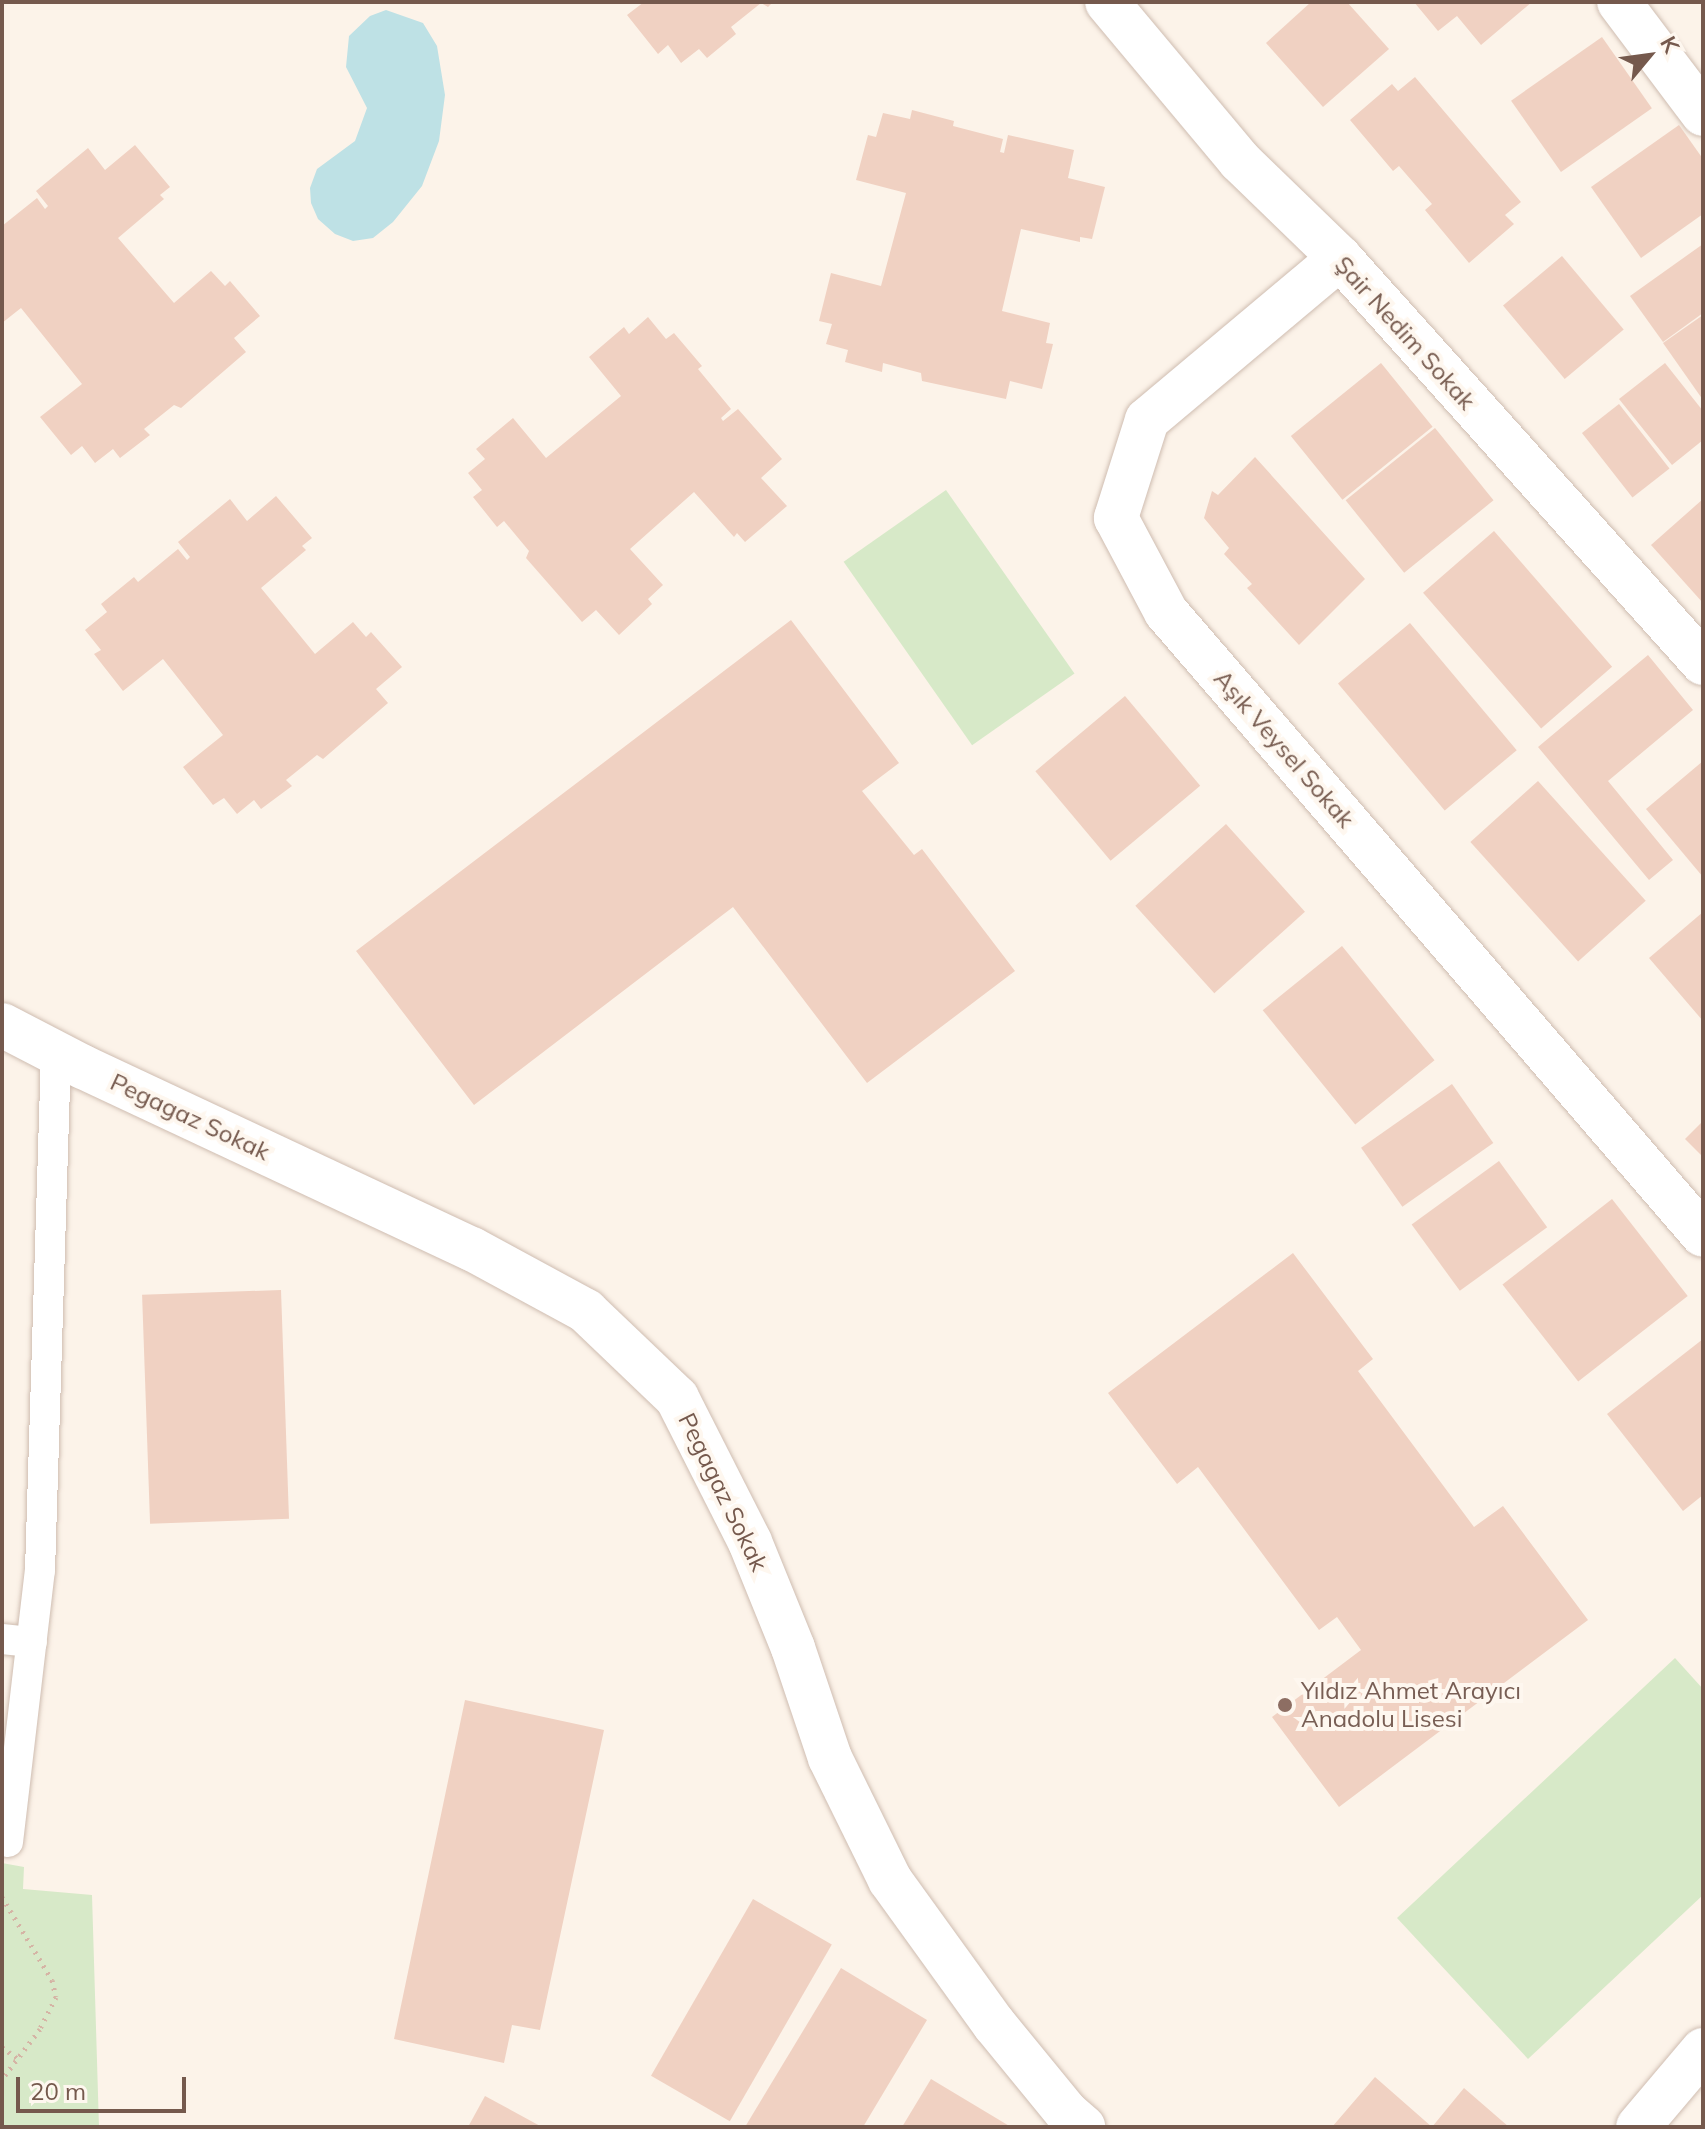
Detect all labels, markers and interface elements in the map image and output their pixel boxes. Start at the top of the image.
north arrow [1609,16,1689,96]
text: K [1654,31,1686,58]
street label: Şair Nedim Sokak [1329,250,1481,416]
street label: Aşık Veysel Sokak [1208,664,1360,834]
street label: Pegagaz Sokak [106,1068,274,1166]
street label: Pegagaz Sokak [672,1408,774,1576]
place label: Yıldız Ahmet Arayıcı Anadolu Lisesi [1301,1677,1521,1733]
marker: Yıldız Ahmet Arayıcı Anadolu Lisesi [1276,1696,1294,1714]
scale bar [20,2061,190,2111]
text: 20 m [30,2076,86,2106]

